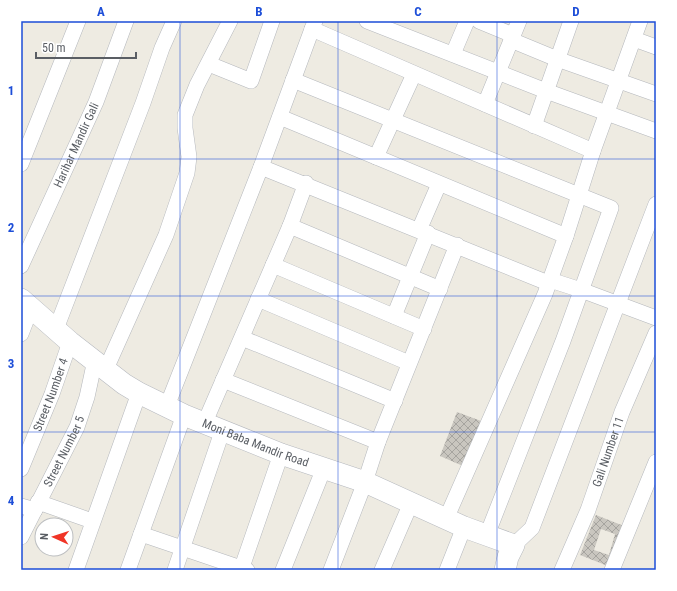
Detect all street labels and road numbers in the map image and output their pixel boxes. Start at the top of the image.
street label: Harihar Mandir Gali [51,100,102,190]
street label: Street Number 4 [30,356,71,433]
street label: Street Number 5 [41,414,87,489]
street label: Gali Number 11 [590,415,627,489]
street label: Moni Baba Mandir Road [200,416,311,470]

